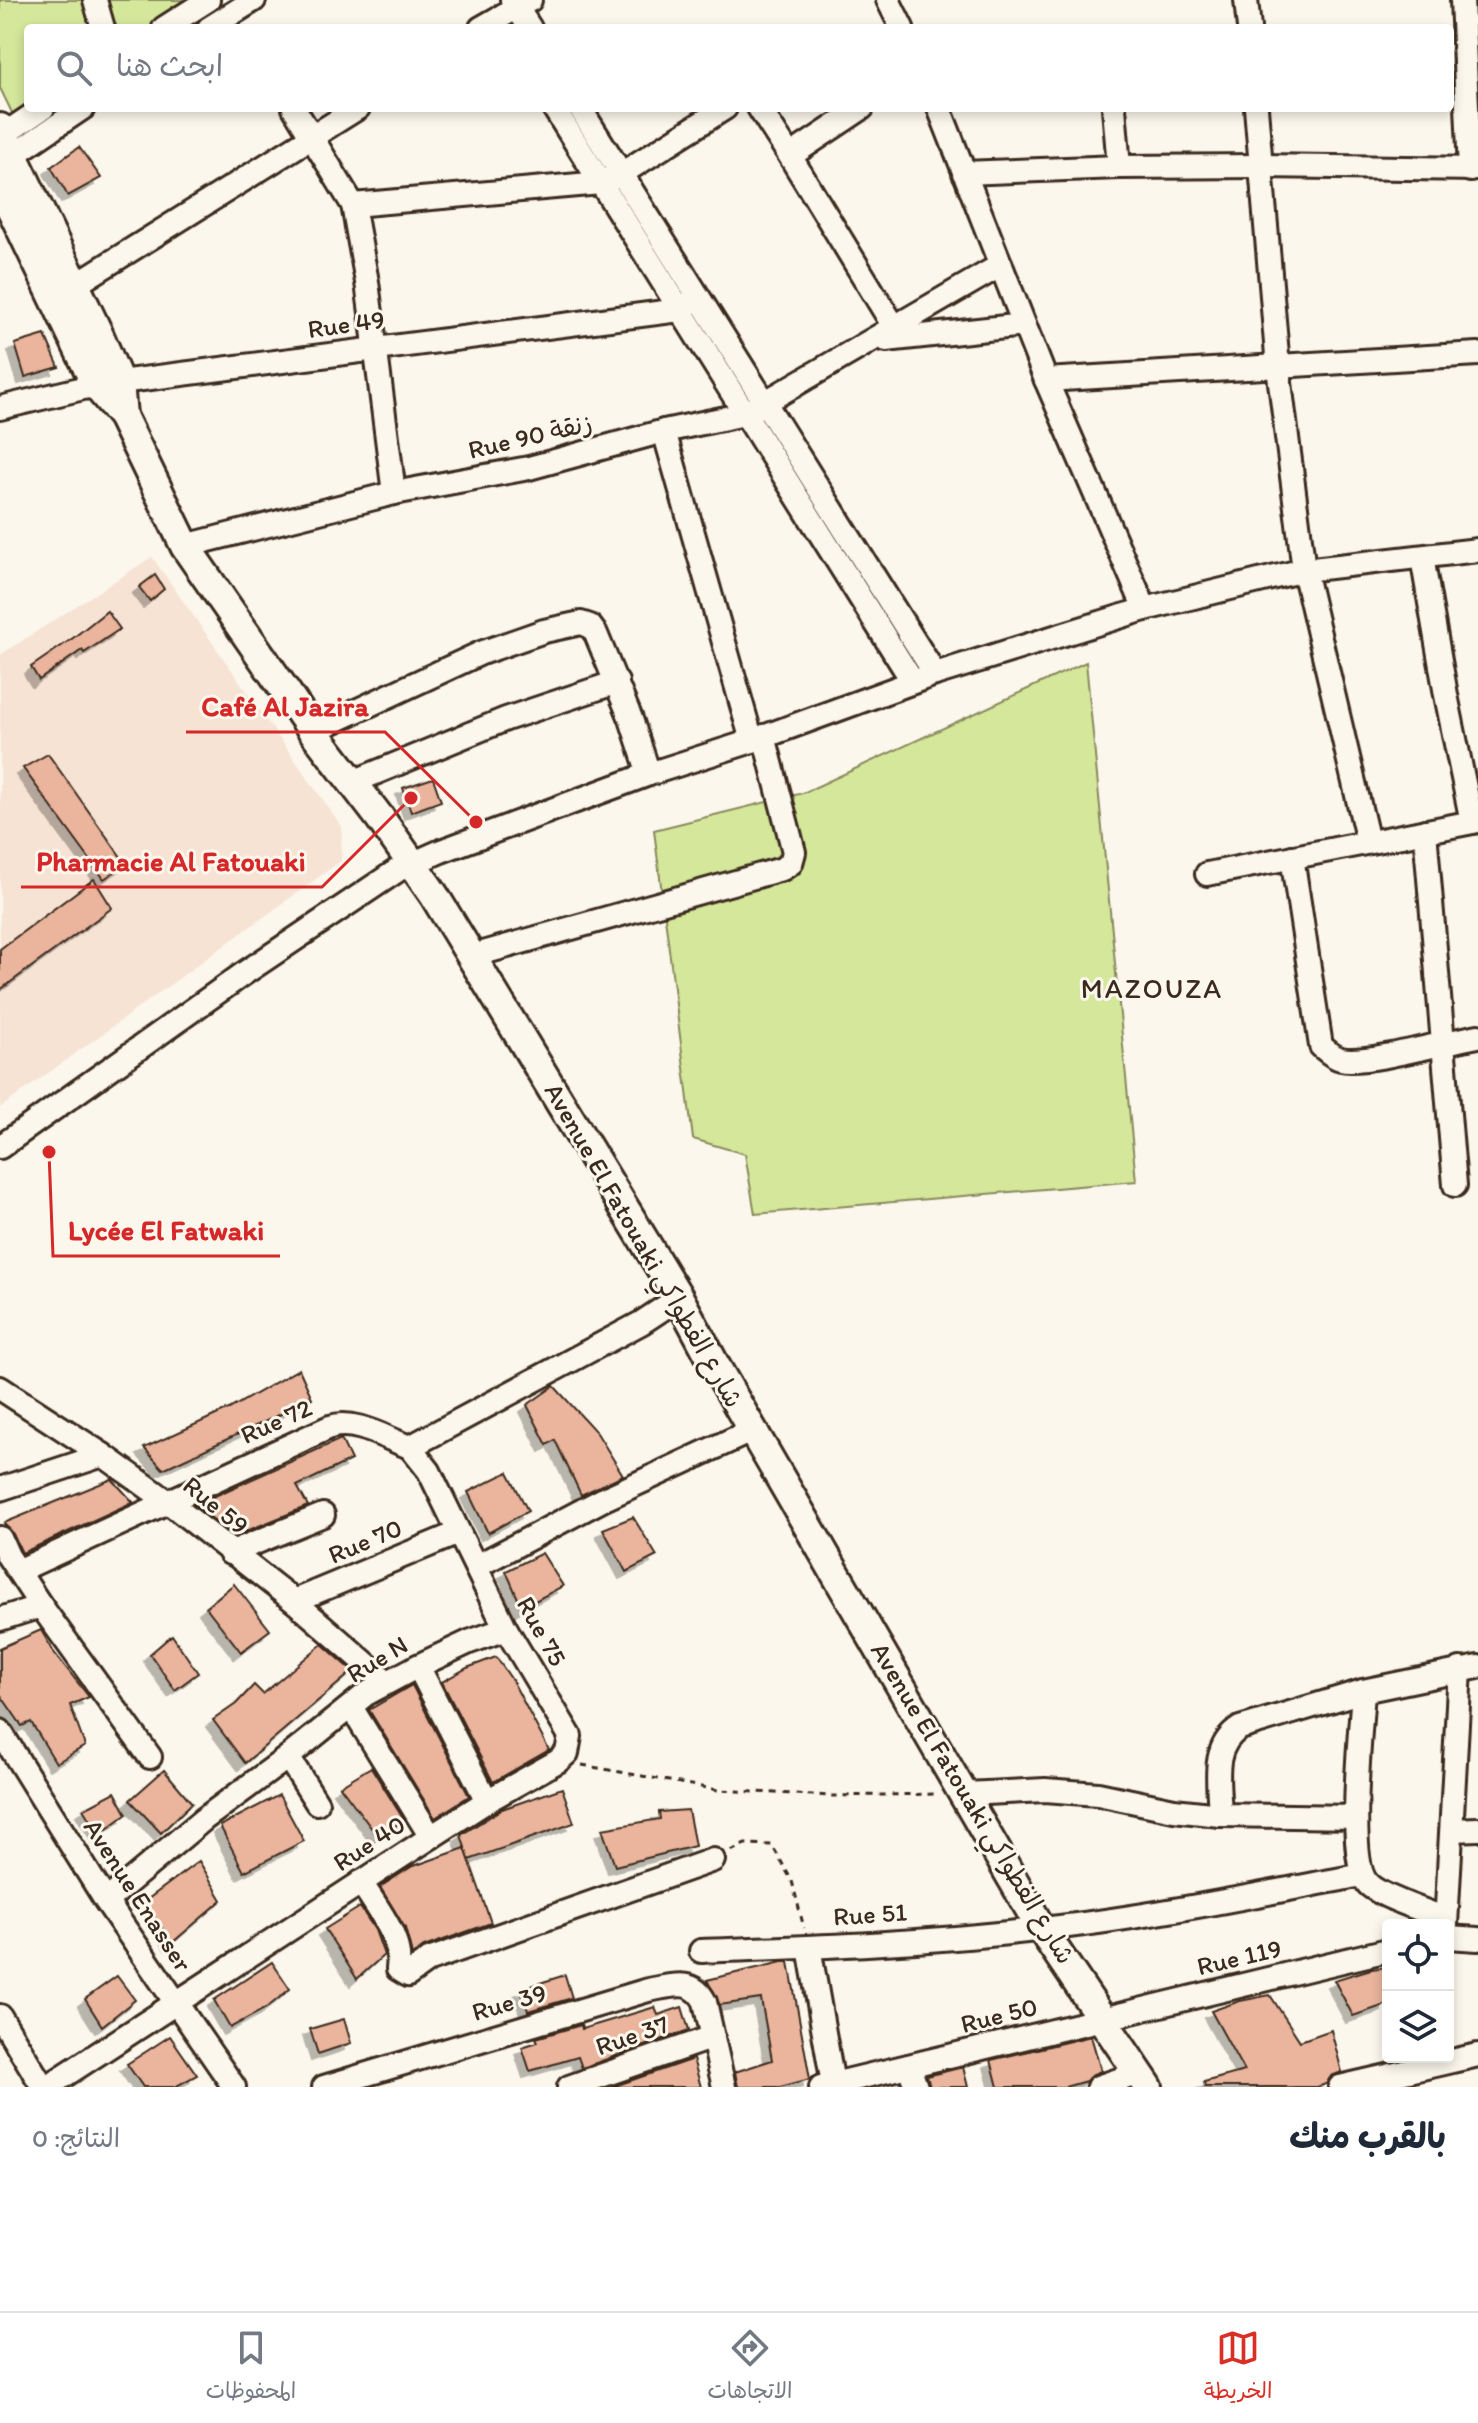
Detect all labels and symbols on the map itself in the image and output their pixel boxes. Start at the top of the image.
street label: Rue 49 [305,303,387,345]
street label: Rue 90 زنقة [465,406,595,466]
callout: Café Al Jazira [186,680,385,732]
text: Café Al Jazira [201,689,369,723]
callout: Pharmacie Al Fatouaki [21,835,322,887]
text: Pharmacie Al Fatouaki [36,844,306,878]
district label: MAZOUZA [1081,971,1223,1005]
street label: Avenue El Fatouaki شارع الفطواكي [532,1077,750,1417]
callout: Lycée El Fatwaki [53,1204,280,1256]
text: Lycée El Fatwaki [68,1213,264,1247]
street label: Rue 72 [235,1391,317,1451]
street label: Rue 59 [177,1469,255,1541]
street label: Rue 70 [323,1511,407,1571]
street label: Rue 75 [510,1591,574,1671]
street label: Rue N [341,1628,413,1690]
street label: Avenue El Fatouaki شارع الفطواكي [858,1636,1082,1973]
street label: Rue 40 [327,1808,411,1878]
street label: Avenue Enasser [77,1813,200,1978]
street label: Rue 51 [832,1895,908,1933]
street label: Rue 119 [1193,1932,1285,1982]
street label: Rue 39 [468,1976,550,2028]
street label: Rue 50 [957,1990,1041,2040]
street label: Rue 37 [591,2008,673,2062]

